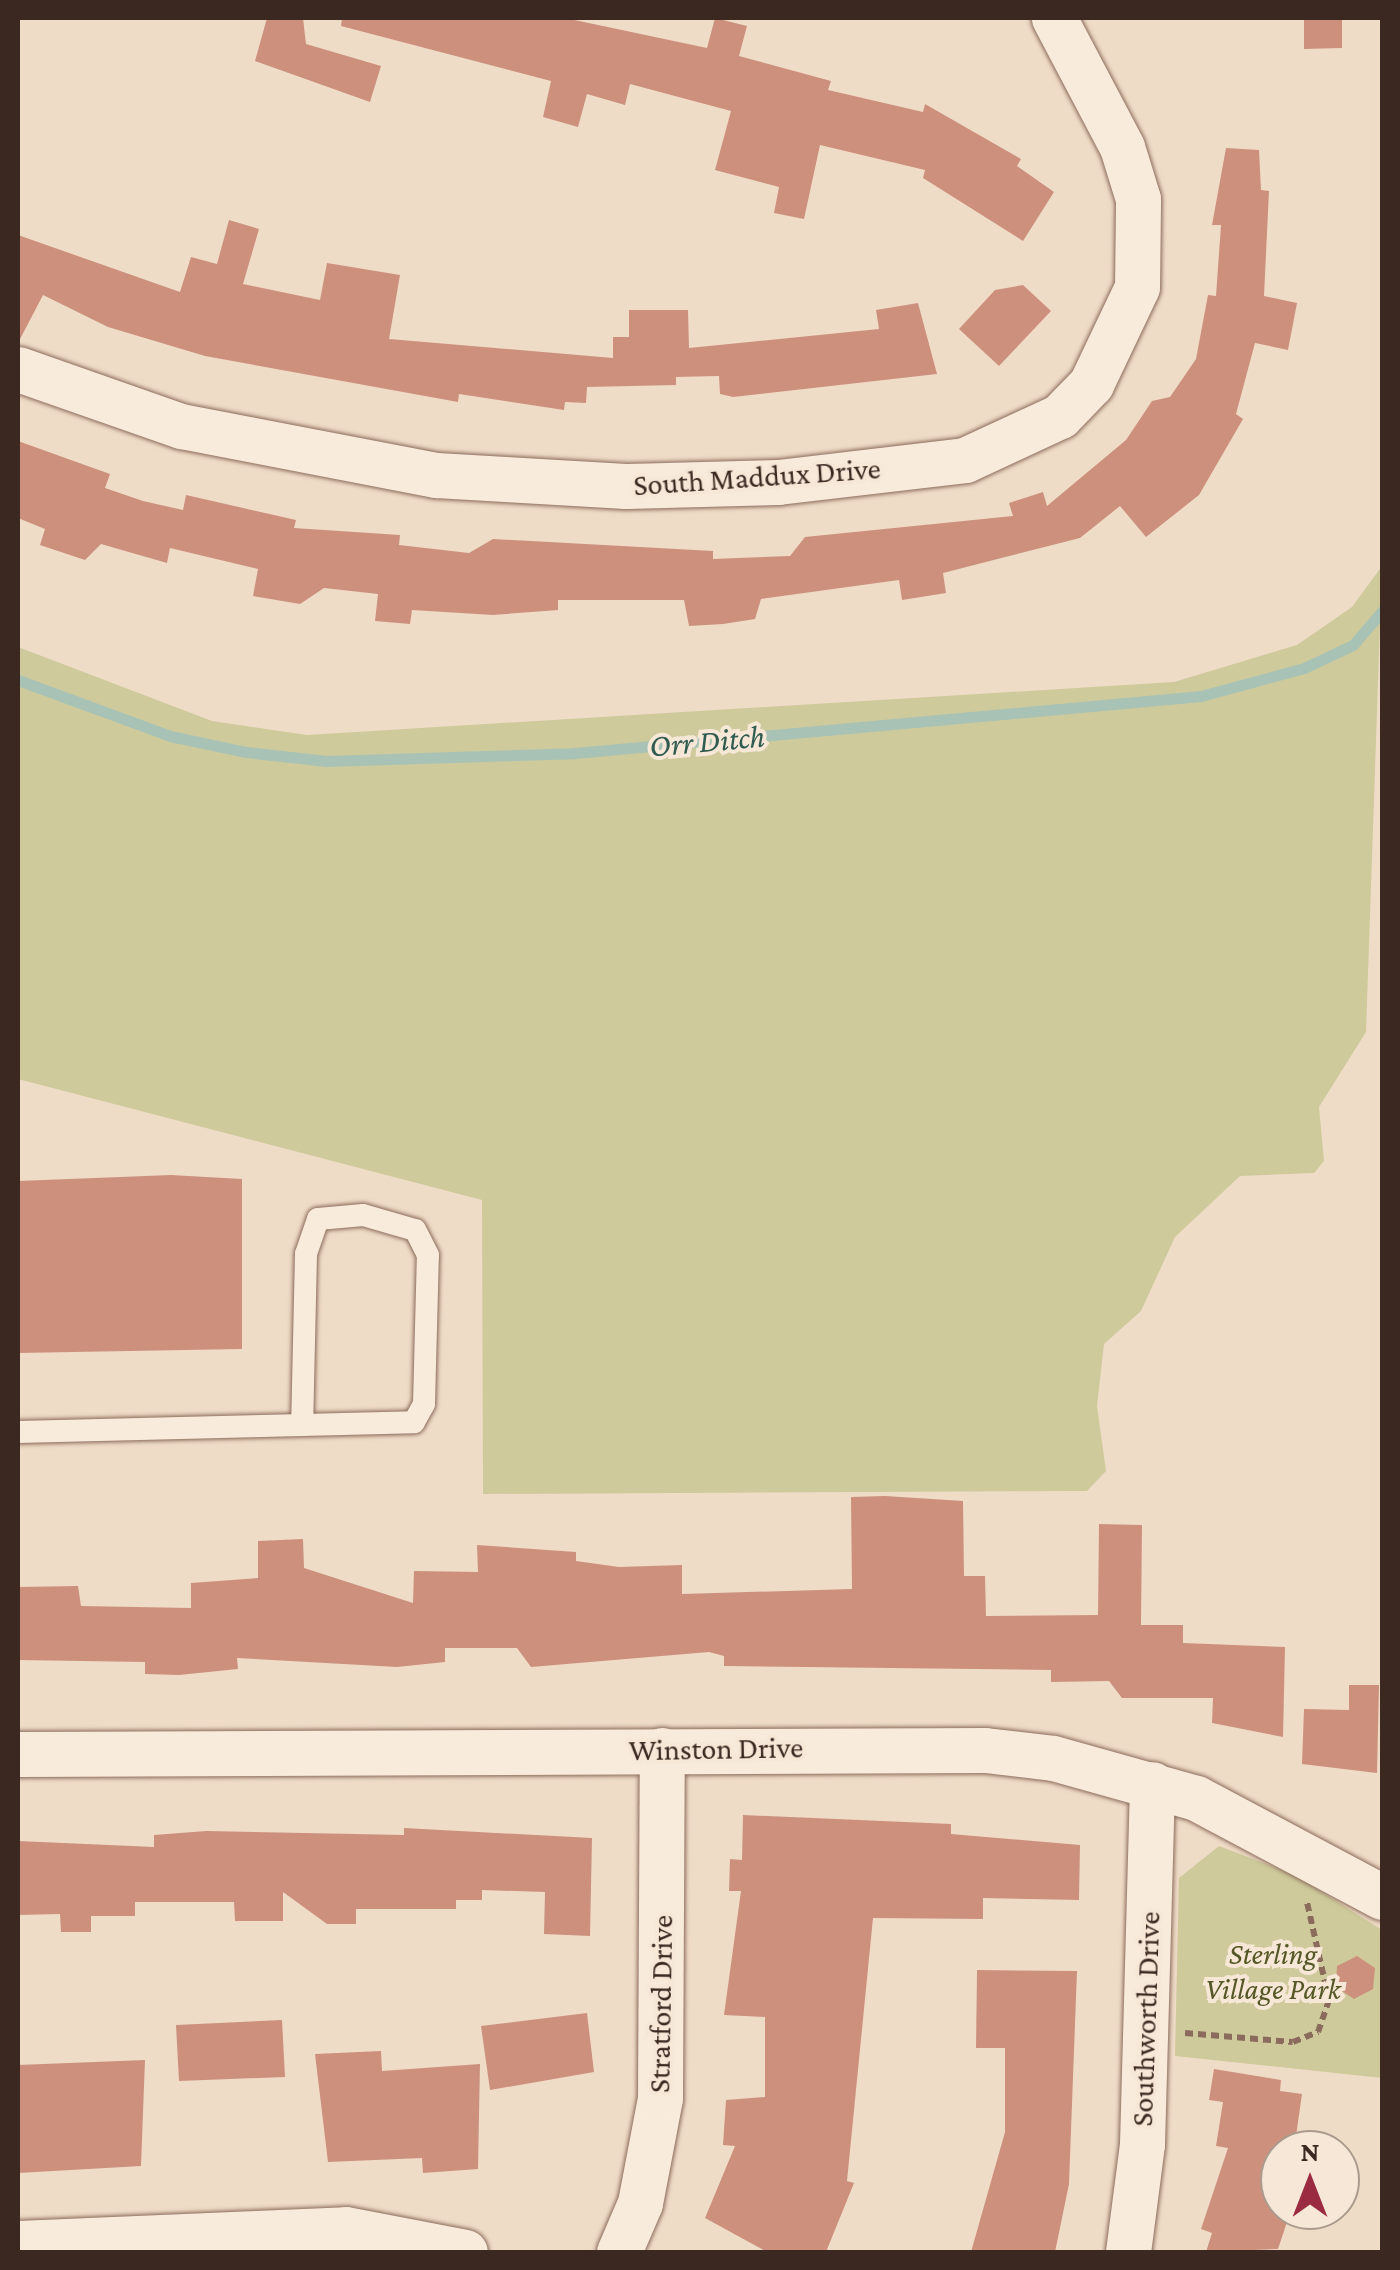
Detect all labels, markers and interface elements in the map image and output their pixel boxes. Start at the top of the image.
street label: South Maddux Drive [632,450,882,504]
water label: Orr Ditch [648,717,766,765]
street label: Winston Drive [628,1729,804,1769]
street label: Southworth Drive [1124,1911,1168,2127]
street label: Stratford Drive [641,1915,681,2093]
park label: Sterling Village Park [1205,1936,1341,2006]
north arrow [1260,2130,1360,2230]
text: N [1300,2136,1320,2167]

